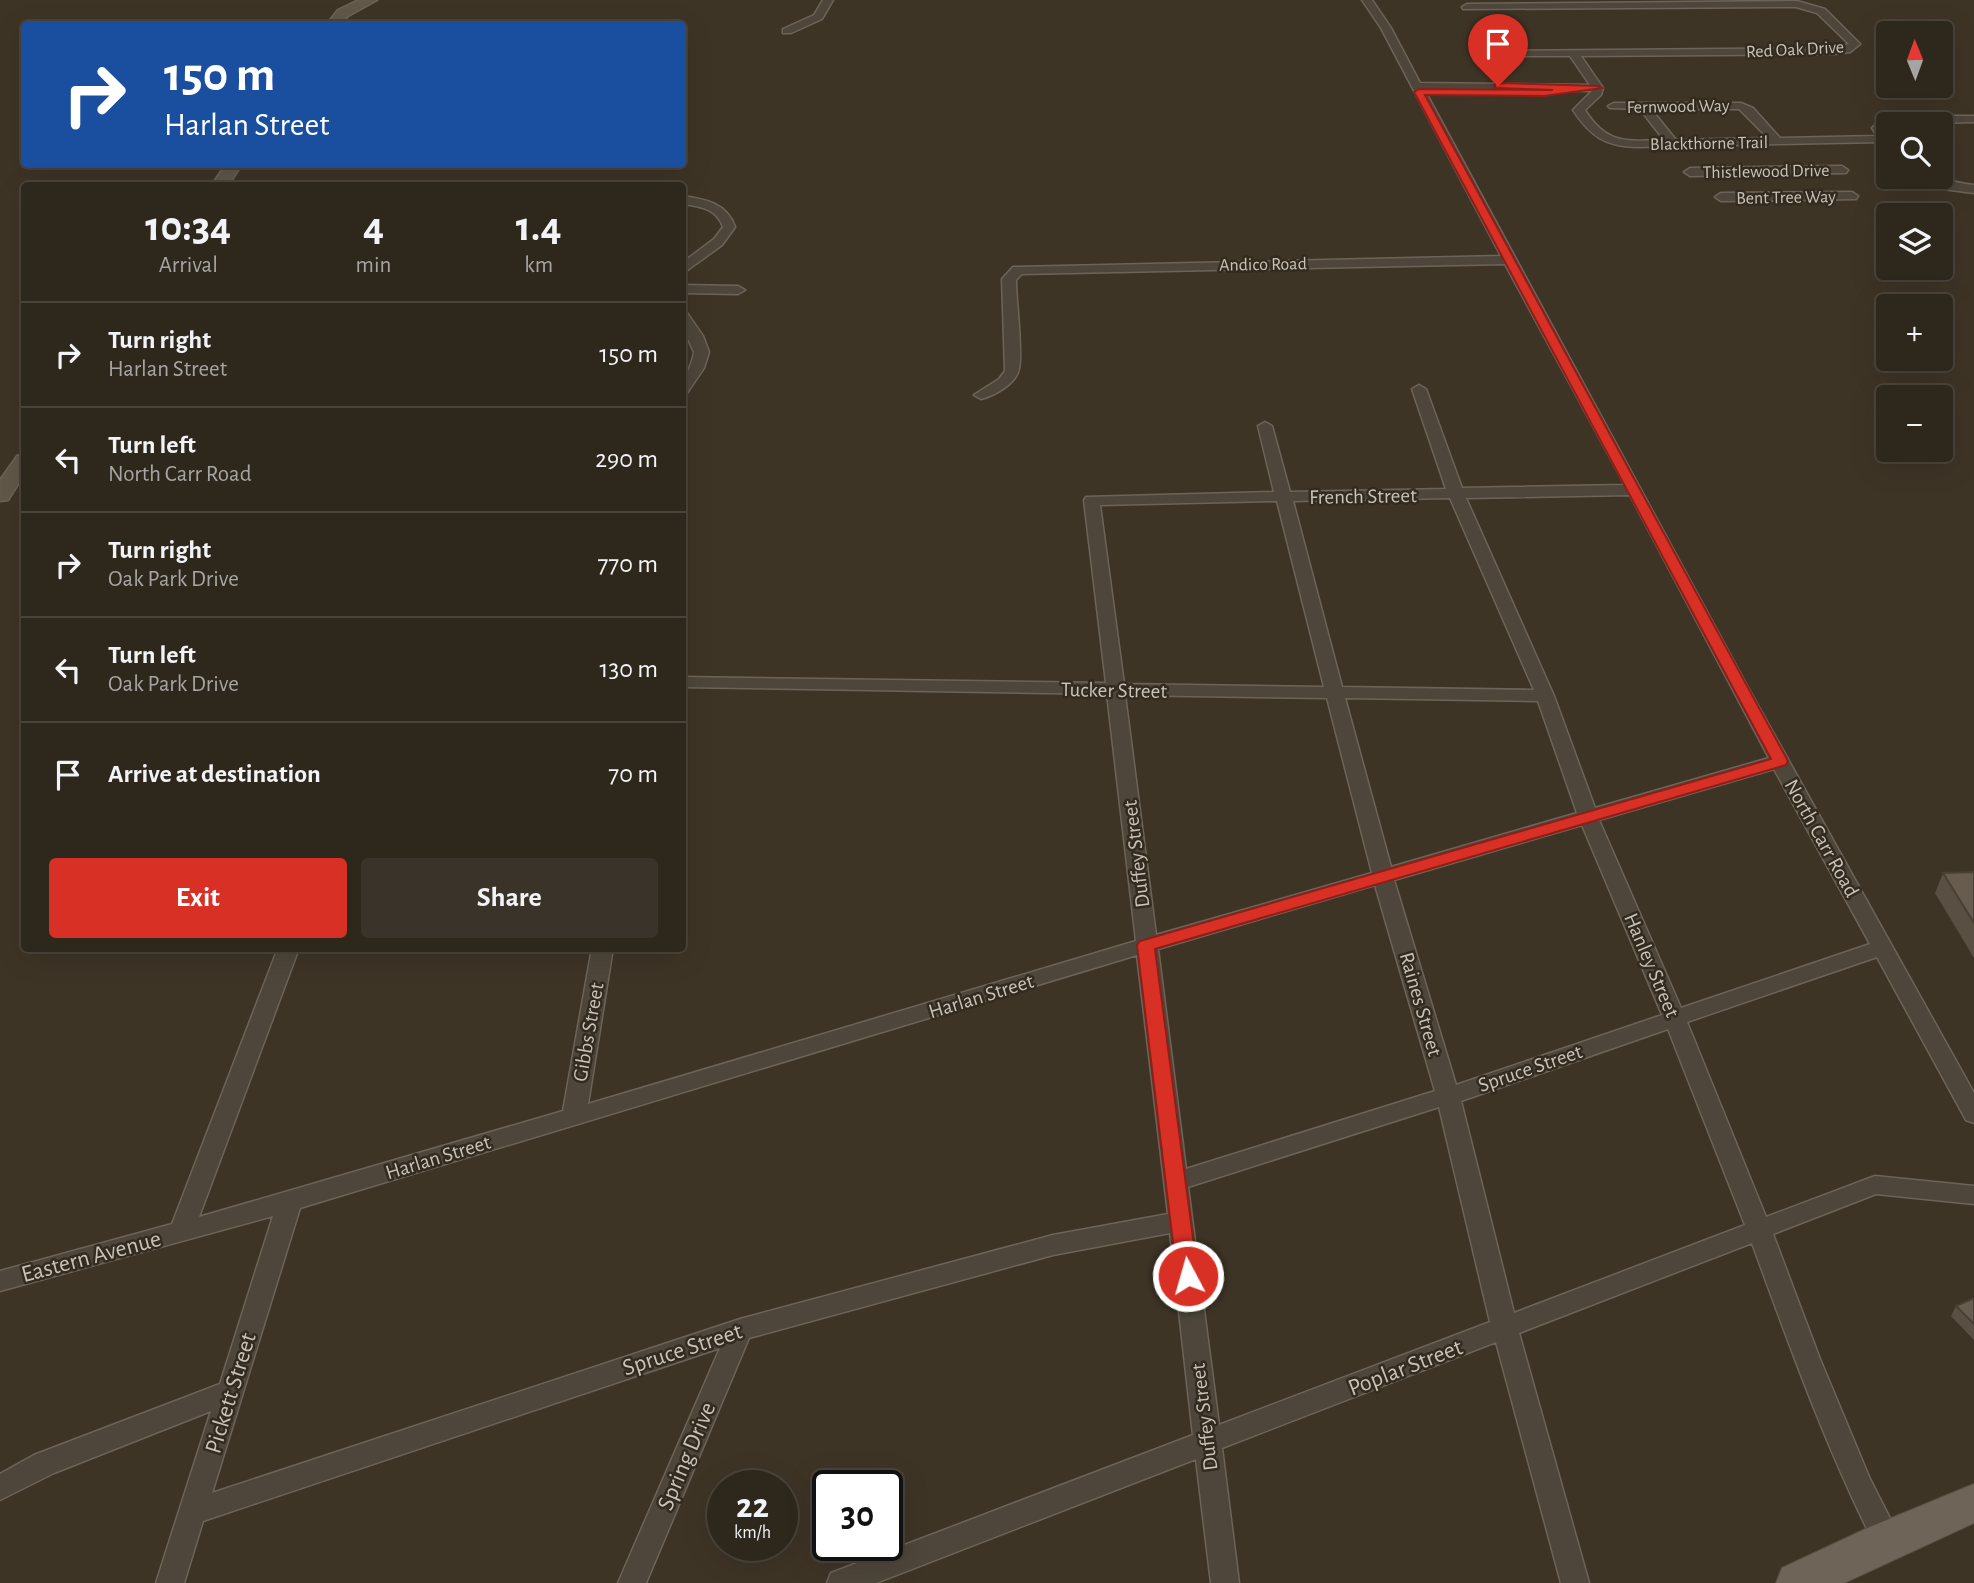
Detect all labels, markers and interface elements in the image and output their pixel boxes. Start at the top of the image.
pin [1468,14,1528,86]
north arrow [1876,21,1953,98]
map controls [1876,21,1953,462]
icon: arrive [1479,25,1517,63]
street label: Red Oak Drive [1745,38,1845,62]
icon: right [49,49,140,140]
text: 150 m [164,51,275,100]
street label: Fernwood Way [1626,97,1730,117]
text: Harlan Street [164,109,330,141]
button: search [1876,112,1953,189]
street label: Blackthorne Trail [1650,134,1768,154]
street label: Thistlewood Drive [1702,162,1830,182]
street label: Bent Tree Way [1736,188,1836,208]
button: layers [1876,203,1953,280]
text: 10:34 [145,206,231,248]
text: 4 [363,206,384,248]
text: 1.4 [516,206,562,248]
text: Arrival [159,254,218,277]
text: min [356,254,391,277]
text: km [524,254,553,277]
street label: Andico Road [1219,255,1307,275]
button: + [1876,294,1953,371]
text: Turn right [108,327,211,353]
icon: right [49,336,87,374]
text: 150 m [599,341,658,367]
text: Harlan Street [108,358,227,381]
button: − [1876,385,1953,462]
text: Turn left [108,432,196,458]
icon: left [49,441,87,479]
text: 290 m [595,446,658,472]
text: North Carr Road [108,463,252,486]
street label: French Street [1309,485,1417,508]
text: Turn right [108,537,211,563]
icon: right [49,546,87,584]
text: 770 m [597,551,658,577]
text: Oak Park Drive [108,568,239,591]
text: Turn left [108,642,196,668]
icon: left [49,651,87,689]
text: 130 m [600,656,658,682]
text: Oak Park Drive [108,673,239,696]
street label: Tucker Street [1061,679,1168,702]
icon: arrive [49,756,87,794]
text: Arrive at destination [108,761,321,787]
text: 70 m [608,761,658,787]
street label: North Carr Road [1781,776,1863,901]
street label: Duffey Street [1119,799,1153,909]
button: Exit [49,858,347,938]
button: Share [361,858,658,938]
street label: Hanley Street [1620,910,1683,1021]
street label: Raines Street [1396,950,1445,1059]
street label: Harlan Street [926,970,1036,1022]
street label: Gibbs Street [569,981,608,1083]
street label: Spruce Street [1475,1041,1585,1096]
street label: Harlan Street [383,1131,493,1183]
street label: Eastern Avenue [19,1227,164,1287]
position arrow [1151,1239,1225,1313]
street label: Spruce Street [620,1319,745,1381]
street label: Pickett Street [201,1330,261,1457]
street label: Poplar Street [1345,1335,1466,1401]
street label: Duffey Street [1187,1362,1221,1472]
street label: Spring Drive [653,1399,720,1514]
speed limit sign: 30 [812,1470,903,1561]
text: 22 [736,1489,769,1524]
text: km/h [734,1524,771,1542]

